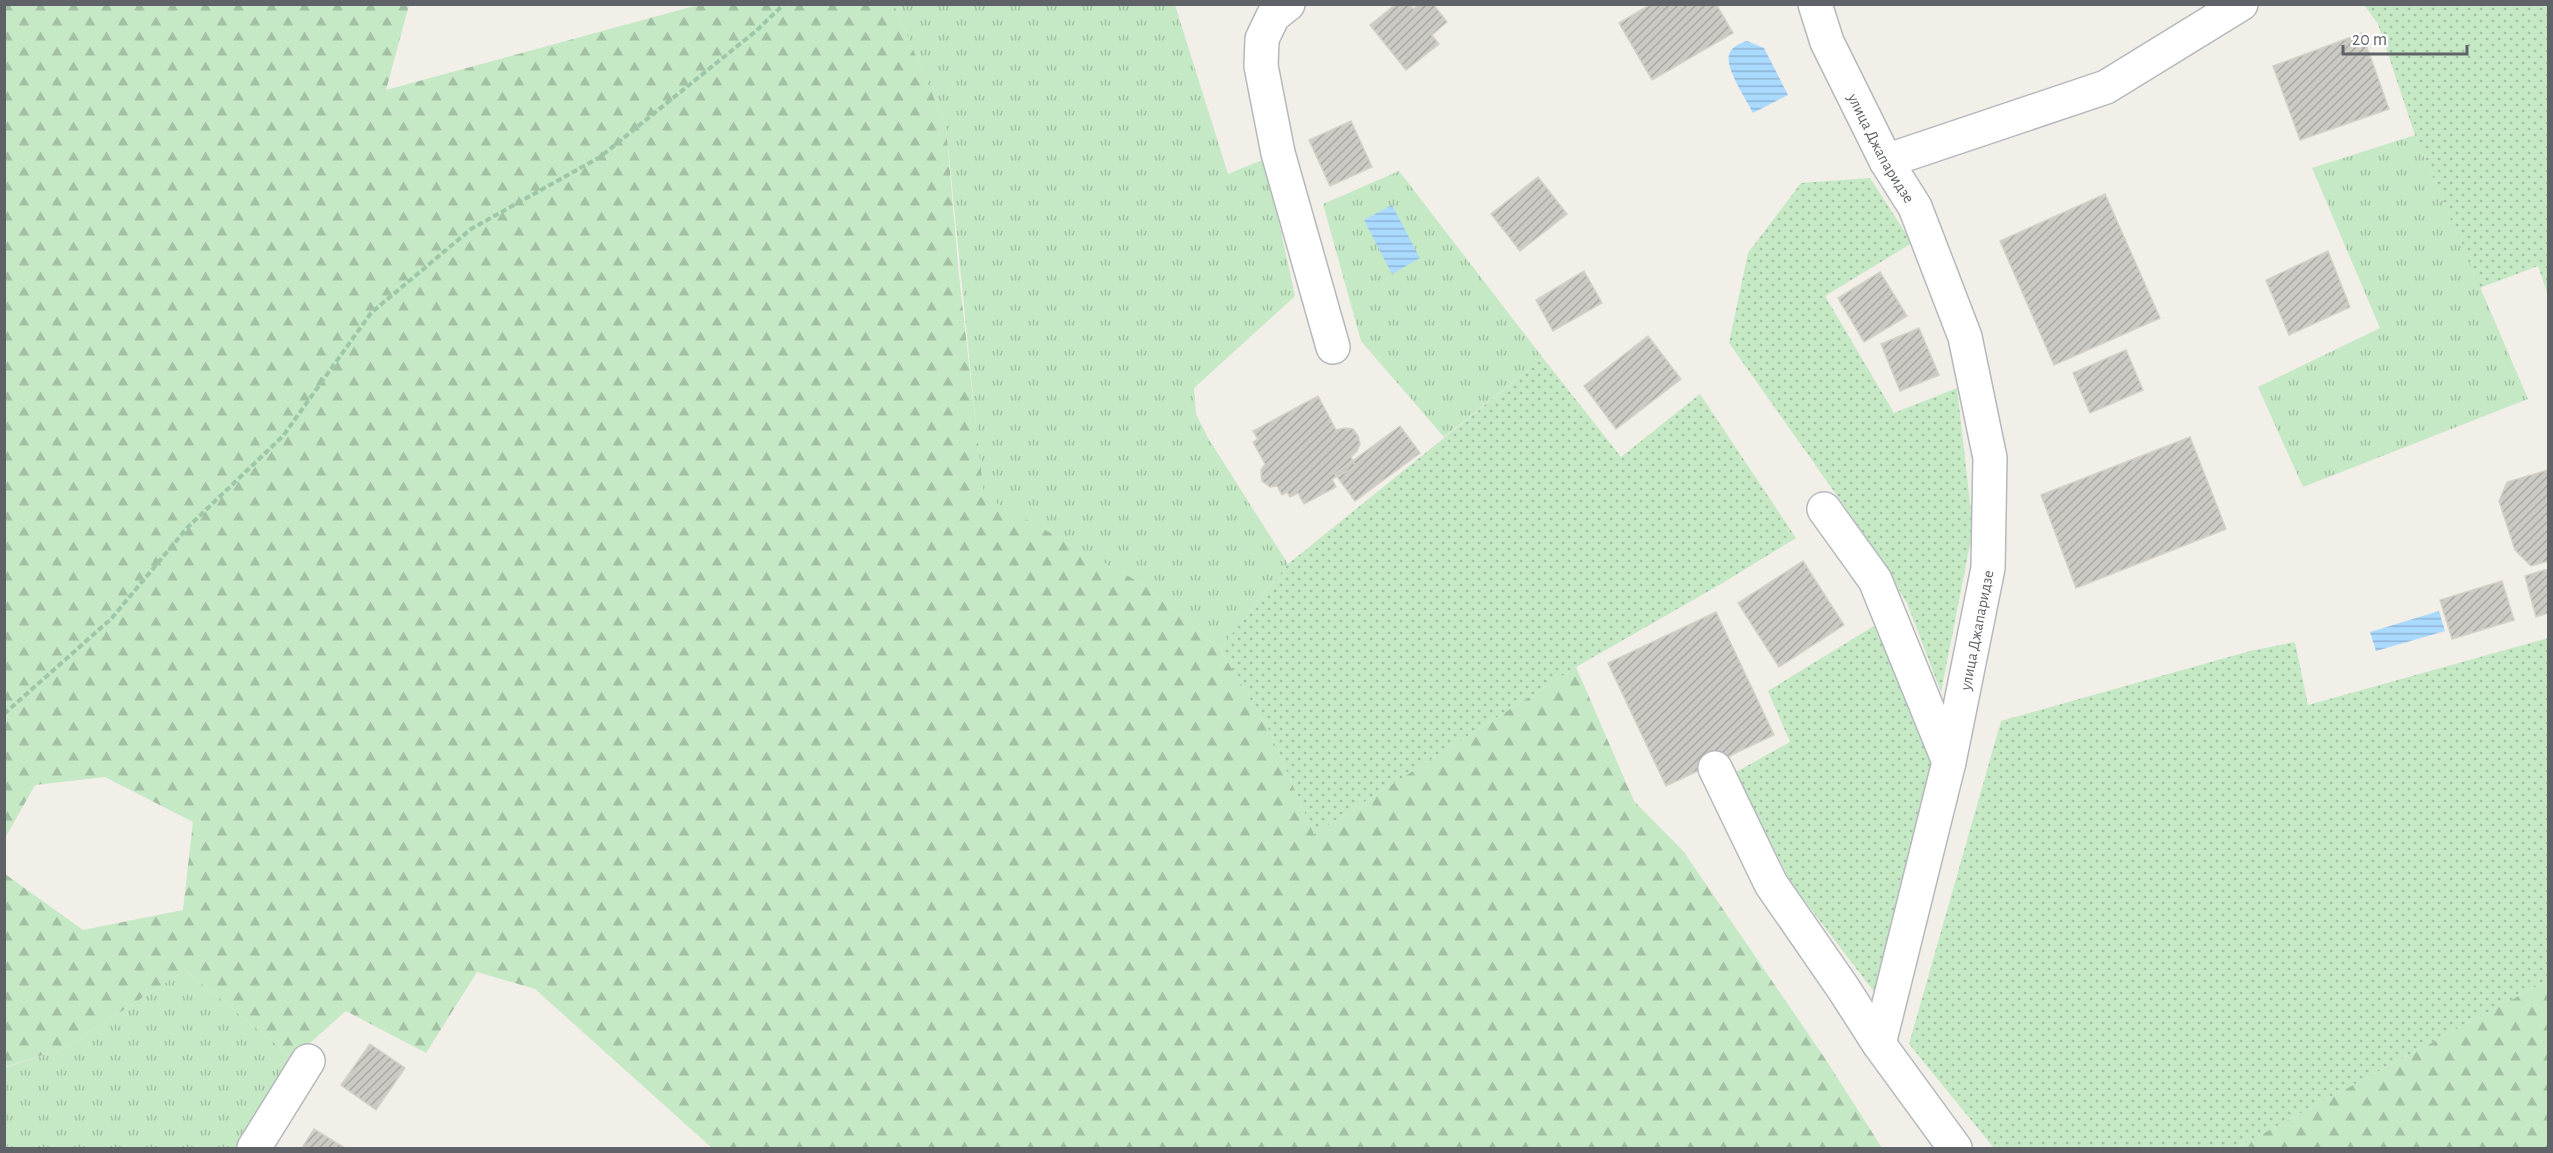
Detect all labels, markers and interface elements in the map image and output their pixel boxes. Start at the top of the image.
scale bar [2343,18,2468,56]
text: 20 m [2352,31,2387,49]
street label: улица Джапаридзе [1843,90,1917,206]
street label: улица Джапаридзе [1957,569,1997,693]

